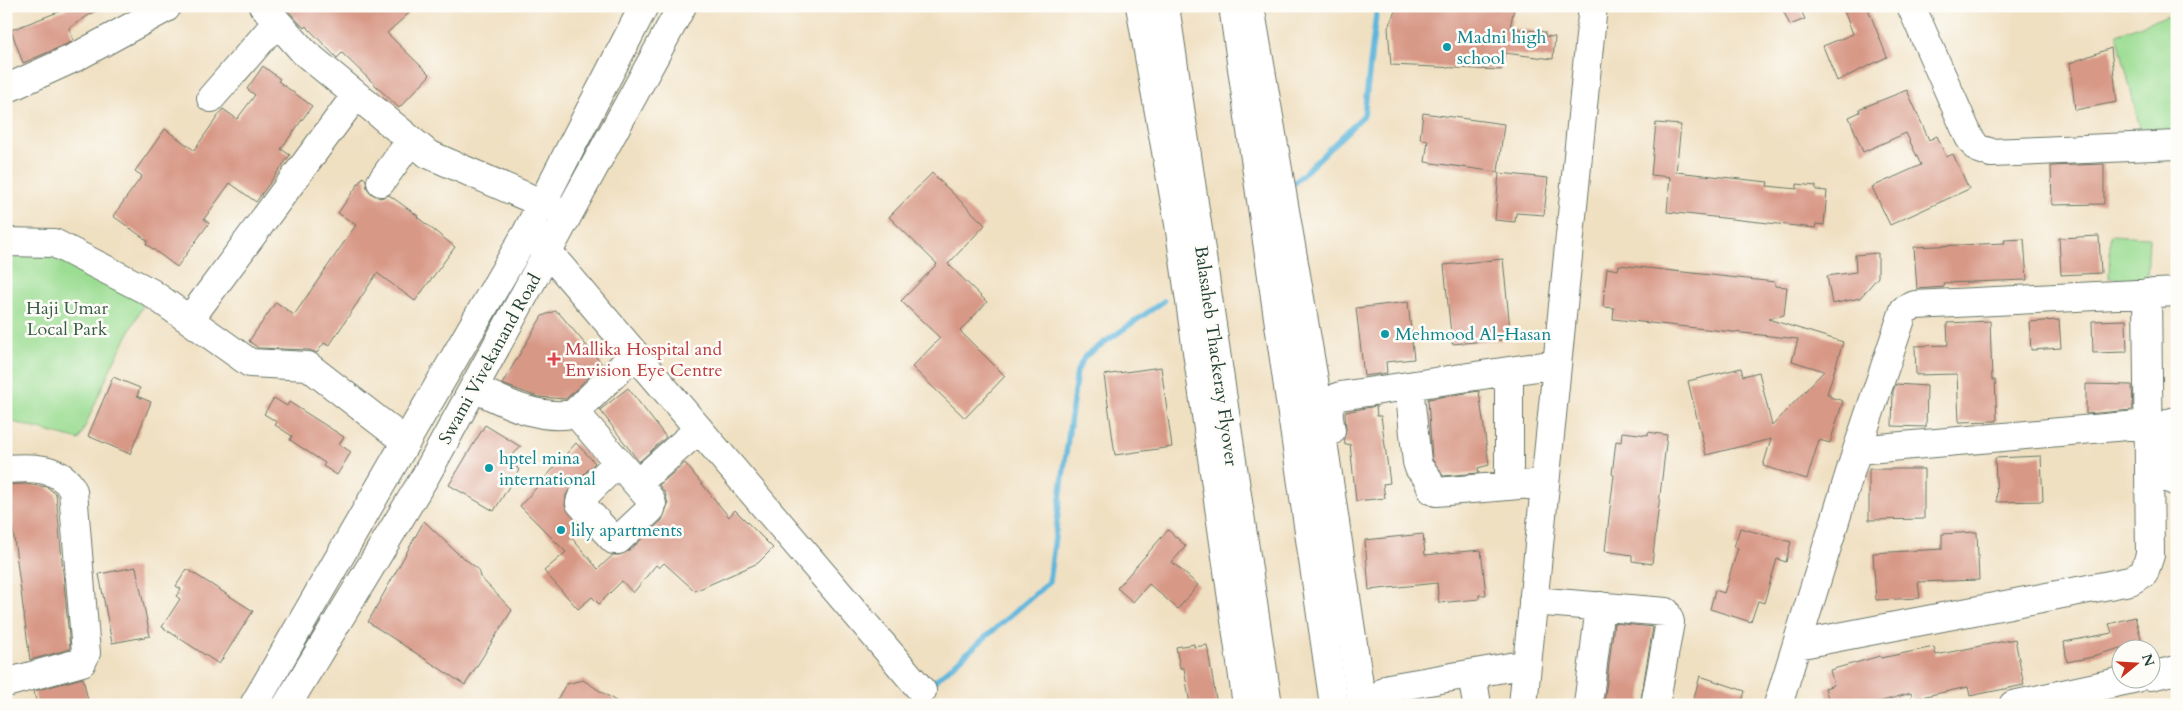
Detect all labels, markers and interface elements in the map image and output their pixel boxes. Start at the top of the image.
place label: Madni high school [1457,25,1546,71]
marker: Madni high school [1441,41,1453,53]
street label: Balasaheb Thackeray Flyover [1188,244,1244,468]
street label: Swami Vivekanand Road [433,269,548,449]
park label: Haji Umar Local Park [26,296,108,342]
place label: Mehmood Al-Hasan [1395,322,1552,347]
marker: Mehmood Al-Hasan [1379,328,1391,340]
place label: Mallika Hospital and Envision Eye Centre [565,337,723,383]
marker: Mallika Hospital and Envision Eye Centre [547,352,561,366]
place label: hptel mina international [499,446,596,492]
marker: hptel mina international [483,462,495,474]
place label: lily apartments [571,518,682,543]
marker: lily apartments [555,524,567,536]
north arrow [2110,638,2160,688]
text: N [2137,651,2159,669]

